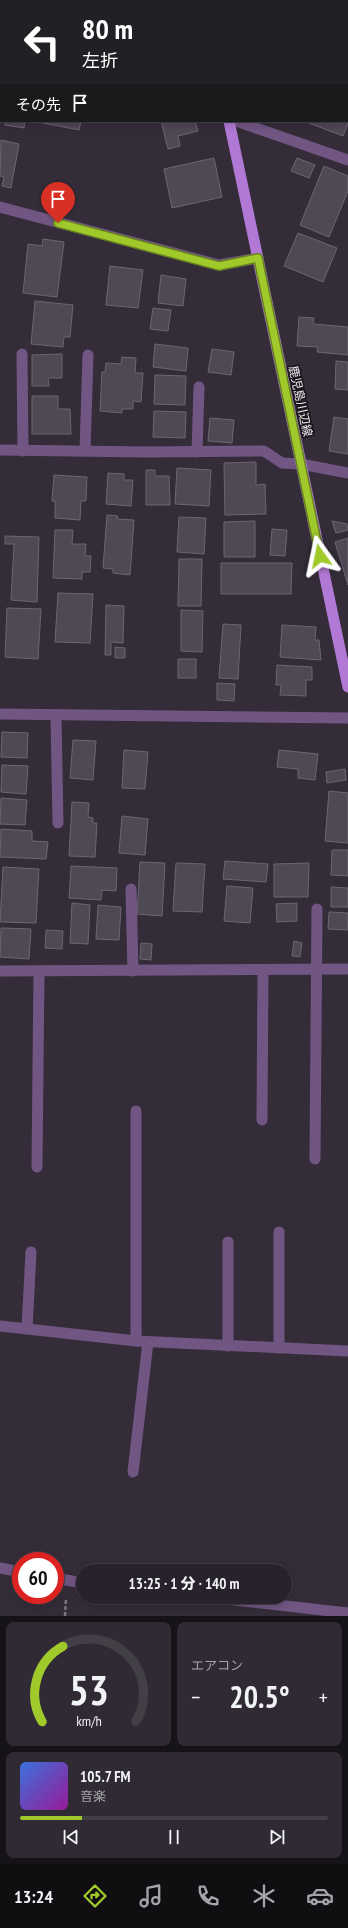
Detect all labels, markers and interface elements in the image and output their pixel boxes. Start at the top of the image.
text: 80 m [82,10,133,47]
icon: left [16,16,68,68]
text: 左折 [82,49,118,72]
icon: arrive [69,92,91,114]
text: その先 [16,95,61,114]
pin [41,182,75,223]
icon: arrive [47,188,69,210]
street label: 鹿児島川辺線 [286,364,316,438]
position arrow [299,535,341,577]
speed limit sign: 60 [12,1552,64,1604]
text: 13:25 · 1 分 · 140 m [129,1574,239,1593]
text: エアコン [191,1657,243,1674]
text: 53 [69,1663,108,1716]
text: 20.5° [229,1677,290,1716]
text: − [191,1683,200,1711]
text: + [319,1683,328,1711]
text: km/h [76,1711,101,1730]
text: 105.7 FM [80,1767,131,1786]
text: 音楽 [80,1788,106,1805]
icon: previous [60,1826,82,1848]
icon: pause [163,1826,185,1848]
icon: next [266,1826,288,1848]
icon: directions [81,1882,109,1910]
icon: music [137,1882,165,1910]
icon: phone [194,1882,222,1910]
icon: climate [250,1882,278,1910]
icon: car [306,1882,334,1910]
text: 13:24 [14,1885,53,1908]

